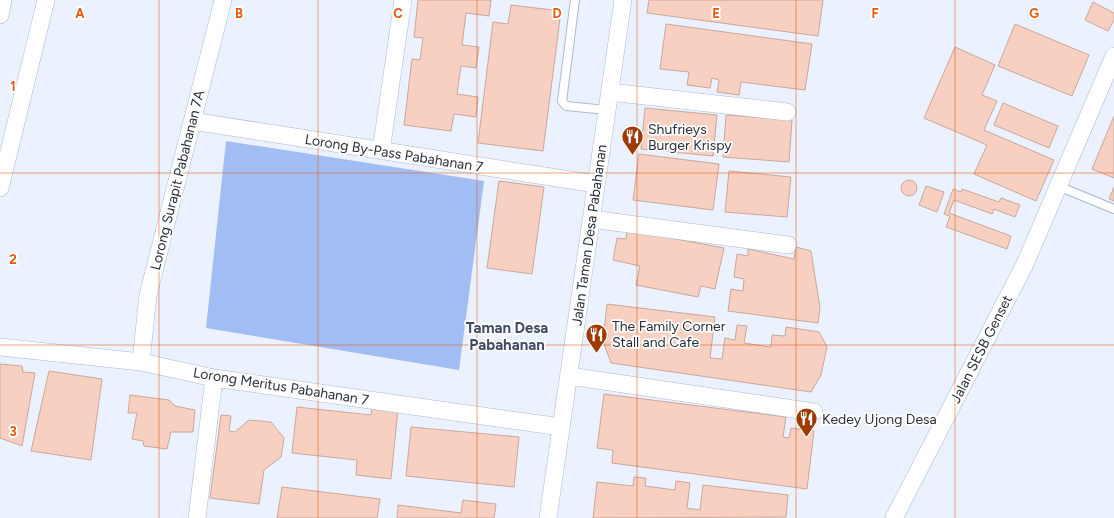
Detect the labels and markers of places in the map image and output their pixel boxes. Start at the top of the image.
place label: Shufrieys Burger Krispy [648,121,732,154]
restaurant icon: Shufrieys Burger Krispy [619,124,645,157]
place label: The Family Corner Stall and Cafe [612,318,726,351]
restaurant icon: The Family Corner Stall and Cafe [583,321,609,354]
restaurant icon: Kedey Ujong Desa [793,406,819,439]
place label: Kedey Ujong Desa [822,411,937,428]

